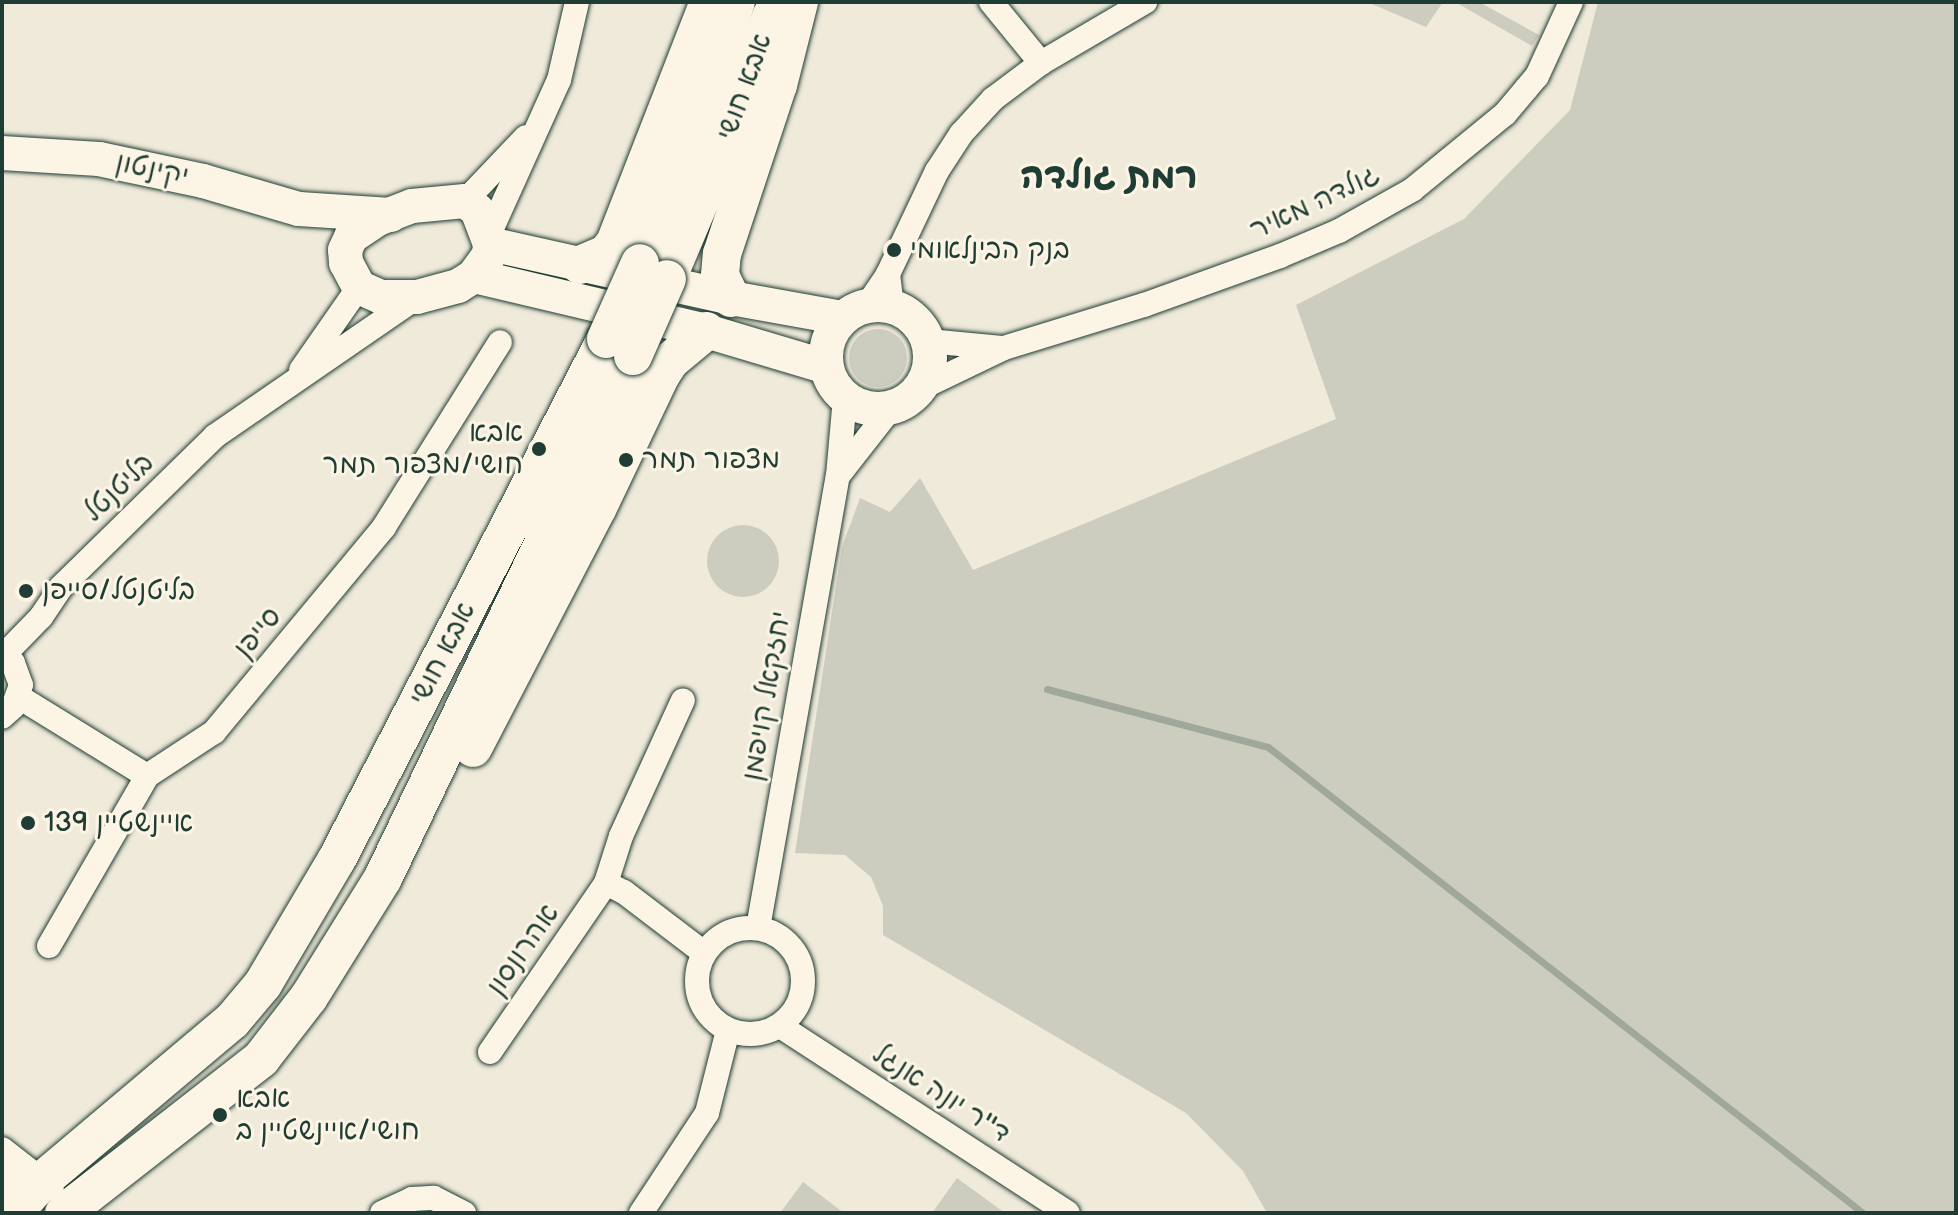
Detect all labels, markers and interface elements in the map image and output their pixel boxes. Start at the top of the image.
street label: אבא חושי [710,29,780,145]
street label: יקינטון [113,146,191,194]
district label: רמת גולדה [1020,156,1198,200]
street label: גולדה מאיר [1245,158,1385,248]
place label: בנק הבינלאומי [910,233,1070,267]
marker: בנק הבינלאומי [885,241,903,259]
place label: אבא חושי/מצפור תמר [322,416,523,482]
marker: אבא חושי/מצפור תמר [530,440,548,458]
place label: מצפור תמר [642,443,780,477]
street label: בליטנטל [77,447,161,529]
marker: מצפור תמר [617,451,635,469]
place label: בליטנטל/סייפן [42,574,195,608]
marker: בליטנטל/סייפן [17,582,35,600]
street label: אבא חושי [403,597,483,711]
street label: סייפן [227,601,289,665]
street label: יחזקאל קויפמן [736,609,798,783]
place label: איינשטיין 139 [44,806,193,840]
marker: איינשטיין 139 [19,814,37,832]
street label: אהרונסון [479,898,567,1002]
street label: ד''ר יונה אנגל [866,1037,1016,1151]
place label: אבא חושי/איינשטיין ב [236,1082,420,1148]
marker: אבא חושי/איינשטיין ב [211,1106,229,1124]

